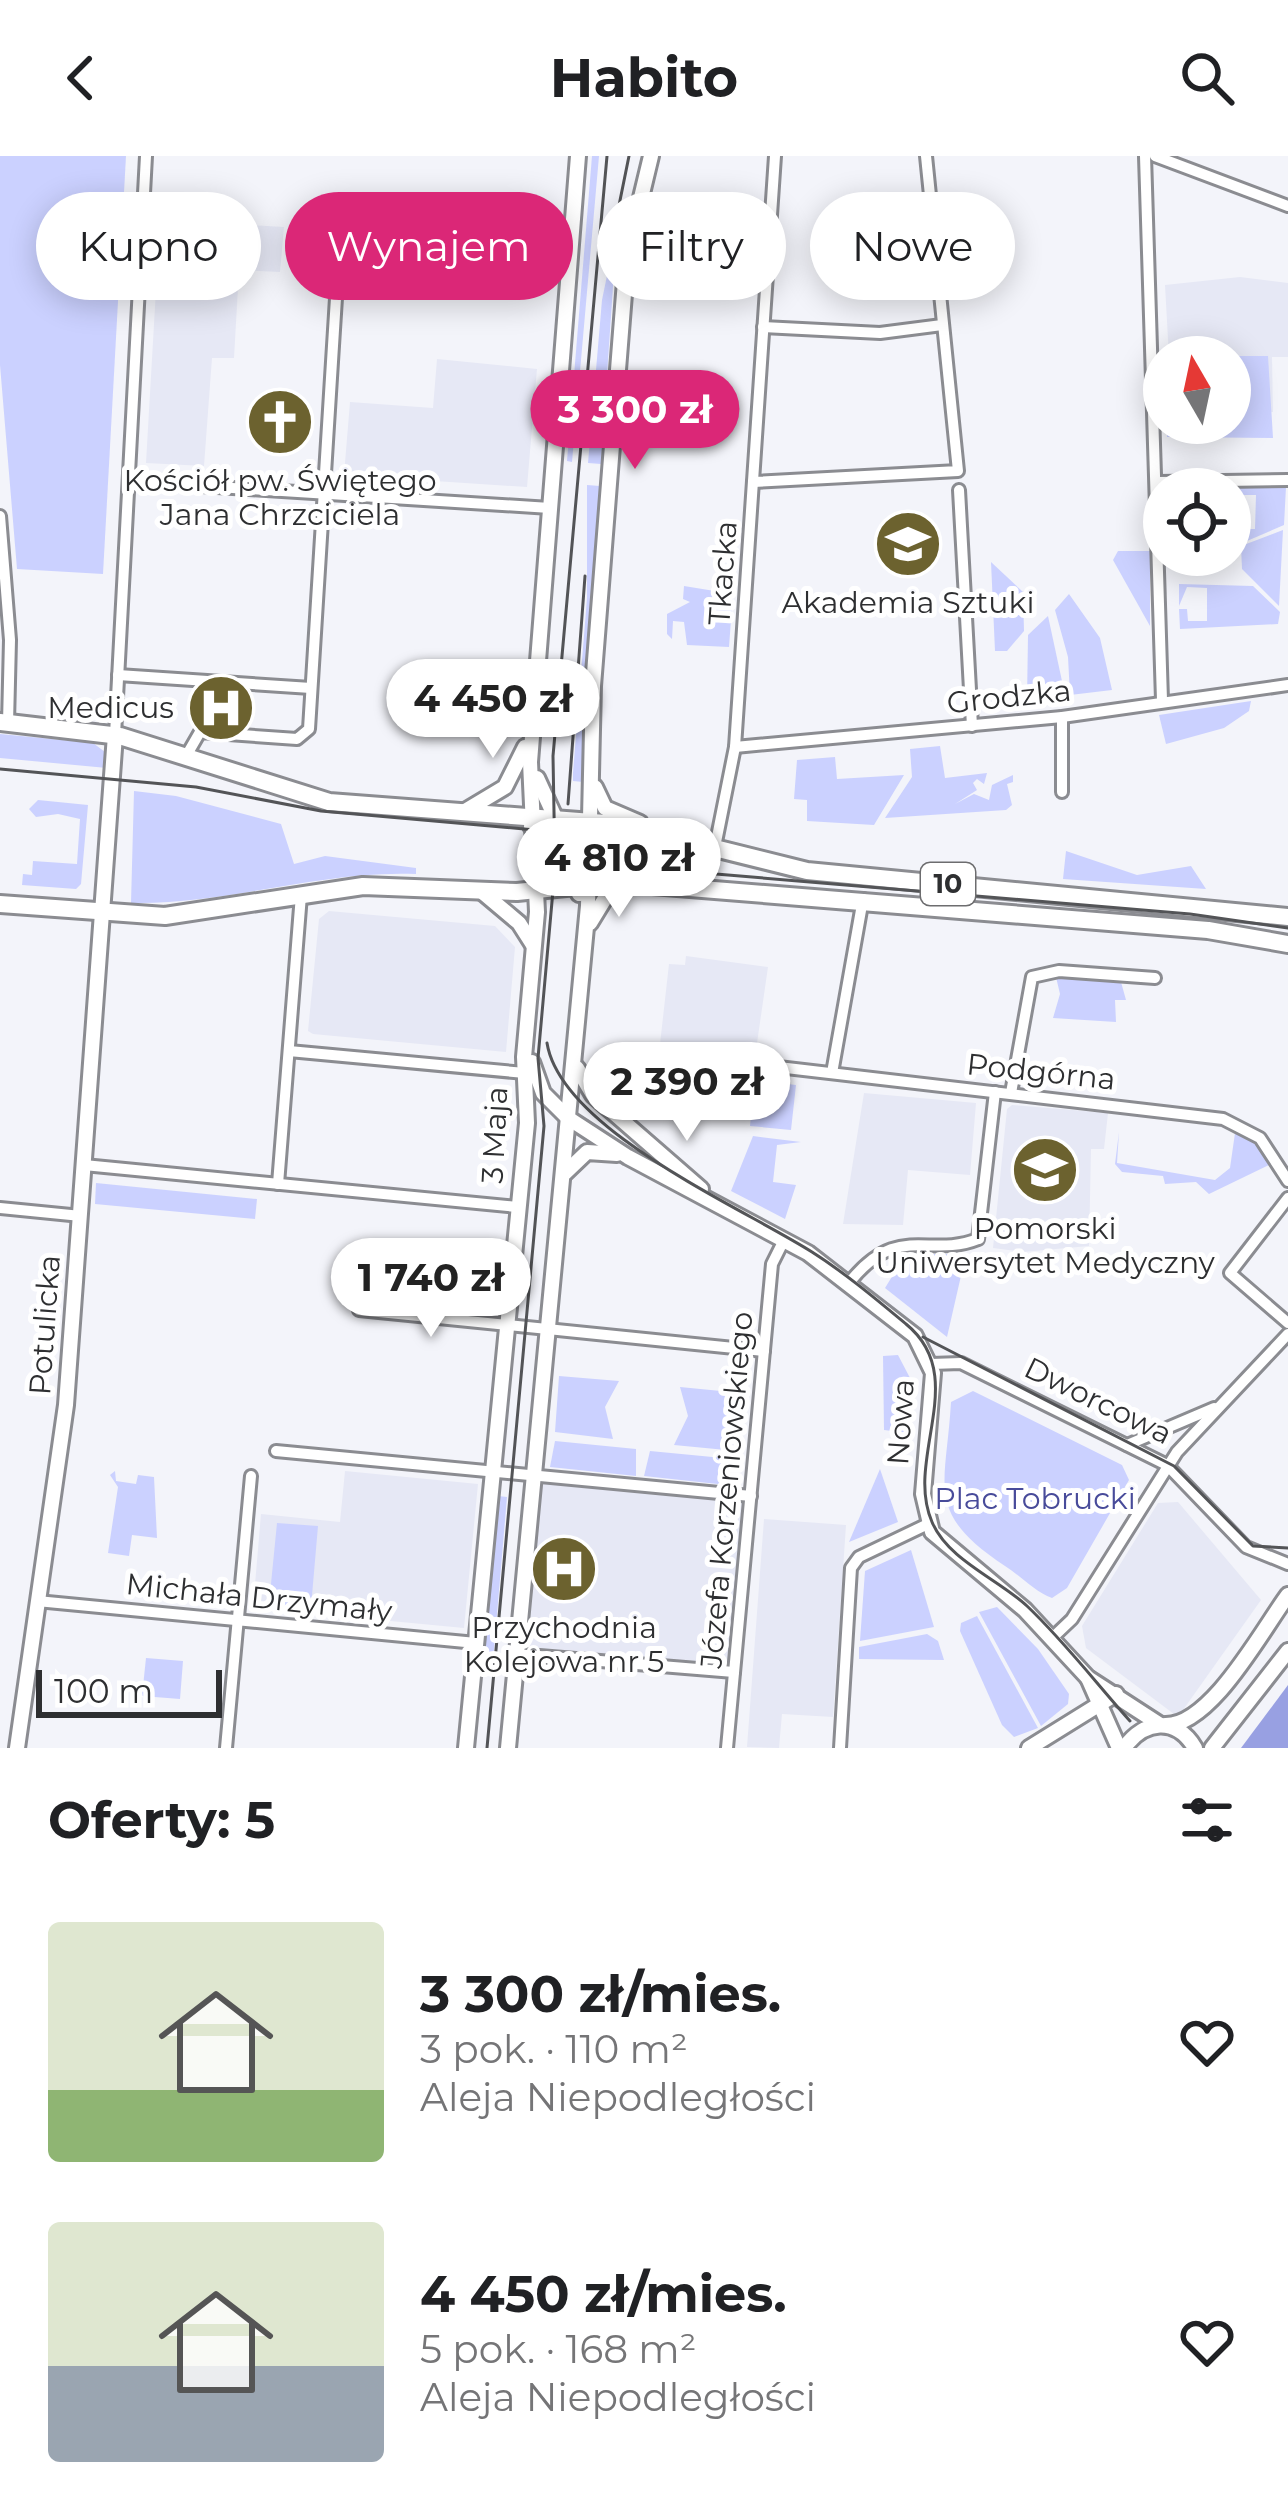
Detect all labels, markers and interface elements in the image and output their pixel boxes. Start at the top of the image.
icon: back [48,45,114,111]
text: Habito [550,45,738,111]
icon: search [1174,45,1240,111]
chip: Kupno [36,192,261,300]
chip: Wynajem [285,192,573,300]
chip: Filtry [597,192,786,300]
chip: Nowe [810,192,1015,300]
north arrow [1143,336,1251,444]
map controls [1143,336,1251,576]
pin: 3 300 zł [511,370,759,472]
text: 3 300 zł [557,385,713,433]
church icon: Kościół pw. Świętego Jana Chrzciciela [245,387,315,457]
place label: Kościół pw. Świętego Jana Chrzciciela [123,462,437,533]
button: locate [1143,468,1251,576]
school or university icon: Akademia Sztuki [873,509,943,579]
street label: Tkacka [700,520,745,626]
place label: Akademia Sztuki [782,584,1034,621]
pin: 4 450 zł [369,659,617,761]
street label: Grodzka [945,672,1073,721]
hospital icon: Medicus [186,673,256,743]
text: 4 450 zł [413,674,573,722]
place label: Medicus [47,689,174,726]
pin: 4 810 zł [495,818,743,920]
text: 4 810 zł [544,833,694,881]
road number: 10 [921,863,975,905]
pin: 2 390 zł [563,1042,811,1144]
street label: Podgórna [965,1045,1117,1098]
text: 2 390 zł [610,1057,764,1105]
street label: 3 Maja [473,1086,516,1184]
school or university icon: Pomorski Uniwersytet Medyczny [1010,1135,1080,1205]
place label: Pomorski Uniwersytet Medyczny [875,1210,1216,1281]
pin: 1 740 zł [307,1238,555,1340]
text: 1 740 zł [358,1253,504,1301]
street label: Potulicka [21,1254,68,1396]
street label: Józefa Korzeniowskiego [692,1310,761,1671]
street label: Dworcowa [1018,1349,1178,1452]
street label: Nowa [879,1378,922,1466]
park label: Plac Tobrucki [934,1480,1136,1517]
hospital icon: Przychodnia Kolejowa nr 5 [529,1534,599,1604]
street label: Michała Drzymały [124,1565,395,1630]
place label: Przychodnia Kolejowa nr 5 [464,1609,664,1680]
scale bar [36,1664,222,1717]
text: 100 m [54,1671,153,1711]
icon: filters [1174,1787,1240,1853]
text: Oferty: 5 [48,1789,275,1851]
text: 3 300 zł/mies. [420,1963,781,2025]
icon: home [144,1970,288,2114]
icon: heart [1174,2009,1240,2075]
text: 3 pok. · 110 m² [420,2025,688,2073]
text: Aleja Niepodległości [420,2073,816,2121]
text: 4 450 zł/mies. [420,2263,787,2325]
icon: home [144,2270,288,2414]
icon: heart [1174,2309,1240,2375]
text: 5 pok. · 168 m² [420,2325,697,2373]
text: Aleja Niepodległości [420,2373,816,2421]

